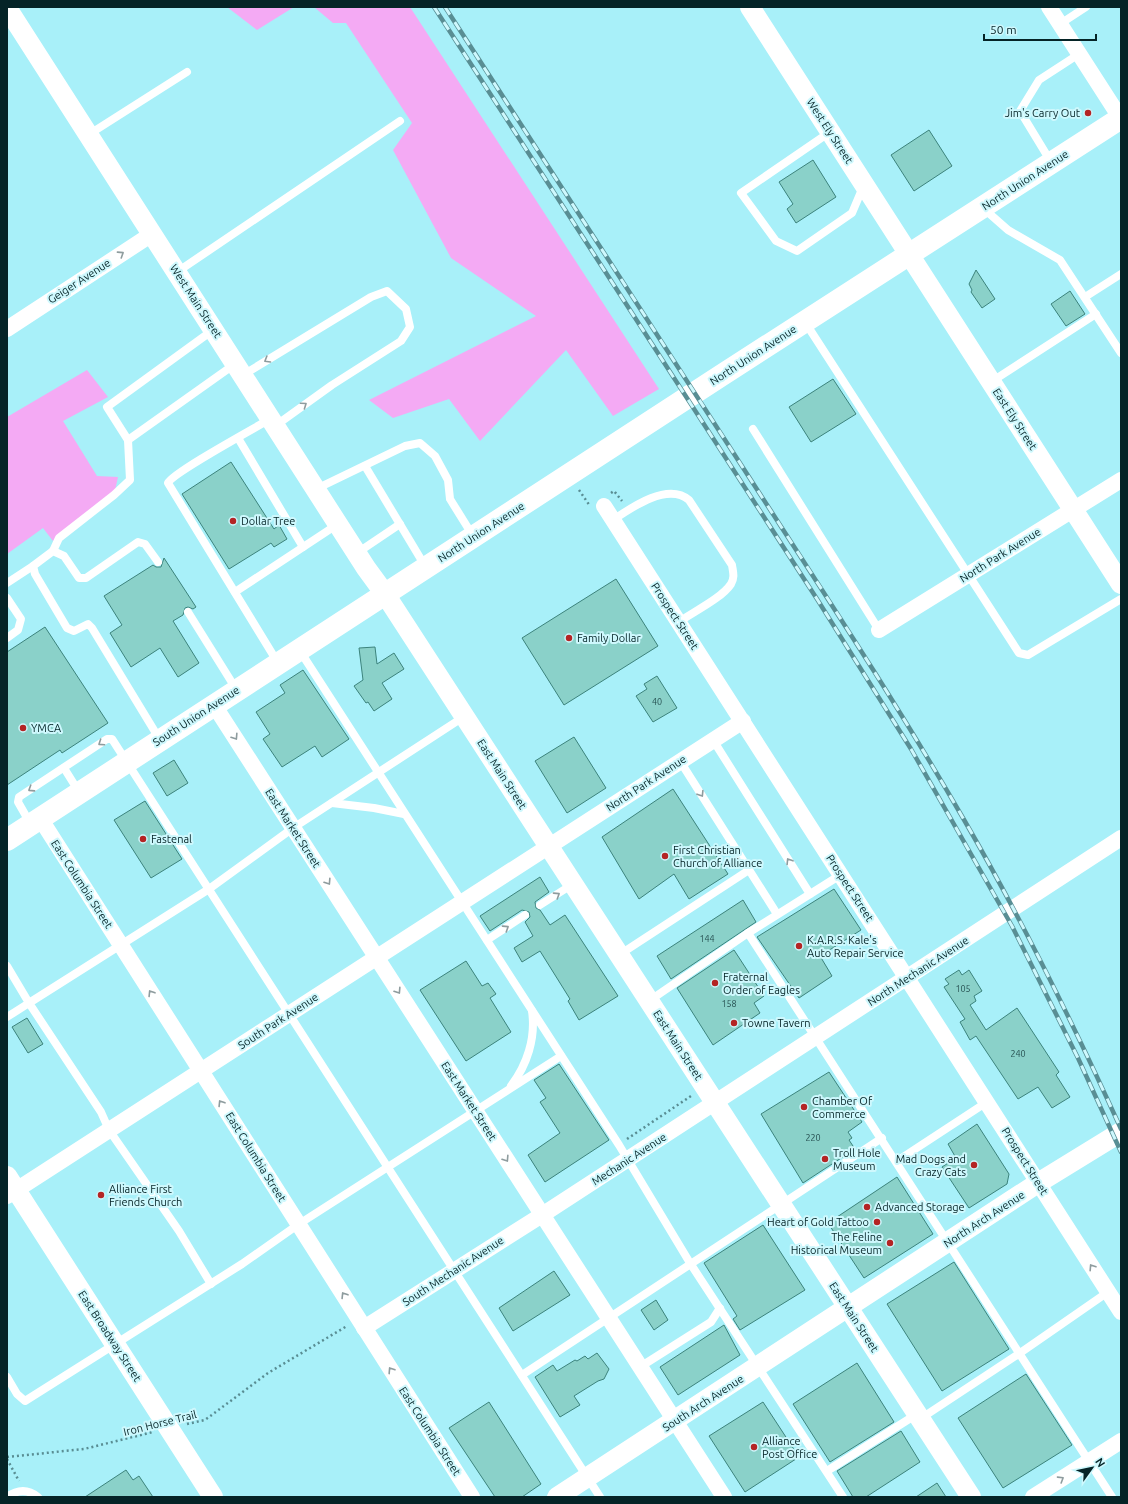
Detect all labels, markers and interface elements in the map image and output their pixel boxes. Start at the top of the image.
scale bar [984,16,1096,42]
text: 50 m [990,23,1017,36]
street label: West Ely Street [804,96,856,166]
place label: Jim's Carry Out [1005,107,1081,119]
marker: Jim's Carry Out [1083,108,1093,118]
street label: North Union Avenue [980,148,1070,212]
one-way arrow [117,252,124,259]
street label: Geiger Avenue [45,256,113,306]
street label: West Main Street [168,262,225,341]
street label: North Union Avenue [708,323,798,387]
one-way arrow [264,355,271,363]
street label: East Ely Street [991,386,1040,453]
one-way arrow [299,403,306,410]
street label: North Union Avenue [436,500,526,564]
place label: Dollar Tree [241,515,295,527]
marker: Dollar Tree [228,516,238,526]
street label: North Park Avenue [957,525,1043,585]
street label: Prospect Street [649,580,701,652]
place label: Family Dollar [577,632,642,644]
marker: Family Dollar [564,633,574,643]
street label: South Union Avenue [151,684,241,748]
house number: 40 [652,697,662,707]
place label: YMCA [31,722,62,734]
marker: YMCA [18,723,28,733]
one-way arrow [230,733,238,740]
street label: East Main Street [475,737,529,812]
one-way arrow [98,738,105,746]
street label: North Park Avenue [604,753,688,813]
one-way arrow [28,784,35,792]
street label: East Market Street [263,786,323,870]
one-way arrow [696,790,703,797]
place label: Fastenal [151,833,192,845]
marker: Fastenal [138,834,148,844]
street label: East Columbia Street [49,837,116,931]
place label: First Christian Church of Alliance [673,844,762,869]
marker: First Christian Church of Alliance [660,851,670,861]
street label: Prospect Street [824,852,876,924]
one-way arrow [787,858,794,865]
one-way arrow [323,878,331,885]
one-way arrow [553,892,560,900]
one-way arrow [502,925,509,932]
house number: 144 [699,934,715,944]
place label: K.A.R.S. Kale's Auto Repair Service [807,934,903,959]
street label: North Mechanic Avenue [865,934,971,1008]
marker: K.A.R.S. Kale's Auto Repair Service [794,941,804,951]
place label: Fraternal Order of Eagles [723,971,800,996]
marker: Fraternal Order of Eagles [710,978,720,988]
house number: 105 [955,984,971,994]
one-way arrow [393,987,401,994]
one-way arrow [149,990,156,997]
street label: South Park Avenue [236,991,320,1051]
house number: 158 [721,999,737,1009]
street label: East Main Street [651,1008,705,1083]
place label: Towne Tavern [742,1017,811,1029]
marker: Towne Tavern [729,1018,739,1028]
house number: 240 [1010,1049,1026,1059]
street label: East Market Street [439,1059,499,1143]
place label: Chamber Of Commerce [812,1095,873,1120]
one-way arrow [219,1100,226,1107]
marker: Chamber Of Commerce [799,1102,809,1112]
street label: East Columbia Street [224,1110,289,1205]
street label: Prospect Street [999,1125,1051,1197]
street label: Mechanic Avenue [590,1130,668,1188]
house number: 220 [805,1133,821,1143]
place label: Troll Hole Museum [833,1147,881,1172]
place label: Mad Dogs and Crazy Cats [896,1153,966,1178]
marker: Troll Hole Museum [820,1154,830,1164]
one-way arrow [502,1155,509,1162]
marker: Mad Dogs and Crazy Cats [969,1160,979,1170]
place label: Alliance First Friends Church [109,1183,182,1208]
street label: North Arch Avenue [941,1188,1027,1250]
marker: Alliance First Friends Church [96,1190,106,1200]
place label: Advanced Storage [875,1201,965,1213]
marker: Advanced Storage [862,1202,872,1212]
place label: Heart of Gold Tattoo [767,1216,869,1228]
marker: Heart of Gold Tattoo [872,1217,882,1227]
place label: The Feline Historical Museum [791,1231,882,1256]
street label: South Mechanic Avenue [400,1234,506,1308]
marker: The Feline Historical Museum [885,1238,895,1248]
one-way arrow [1090,1264,1097,1271]
street label: East Main Street [827,1280,881,1355]
street label: East Broadway Street [76,1288,144,1384]
one-way arrow [341,1292,348,1299]
one-way arrow [388,1367,396,1374]
street label: South Arch Avenue [660,1372,746,1434]
street label: East Columbia Street [397,1384,464,1478]
street label: Iron Horse Trail [122,1408,198,1438]
place label: Alliance Post Office [762,1435,817,1460]
marker: Alliance Post Office [749,1442,759,1452]
north arrow [1072,1448,1112,1488]
text: N [1093,1456,1108,1469]
one-way arrow [1057,1476,1064,1484]

